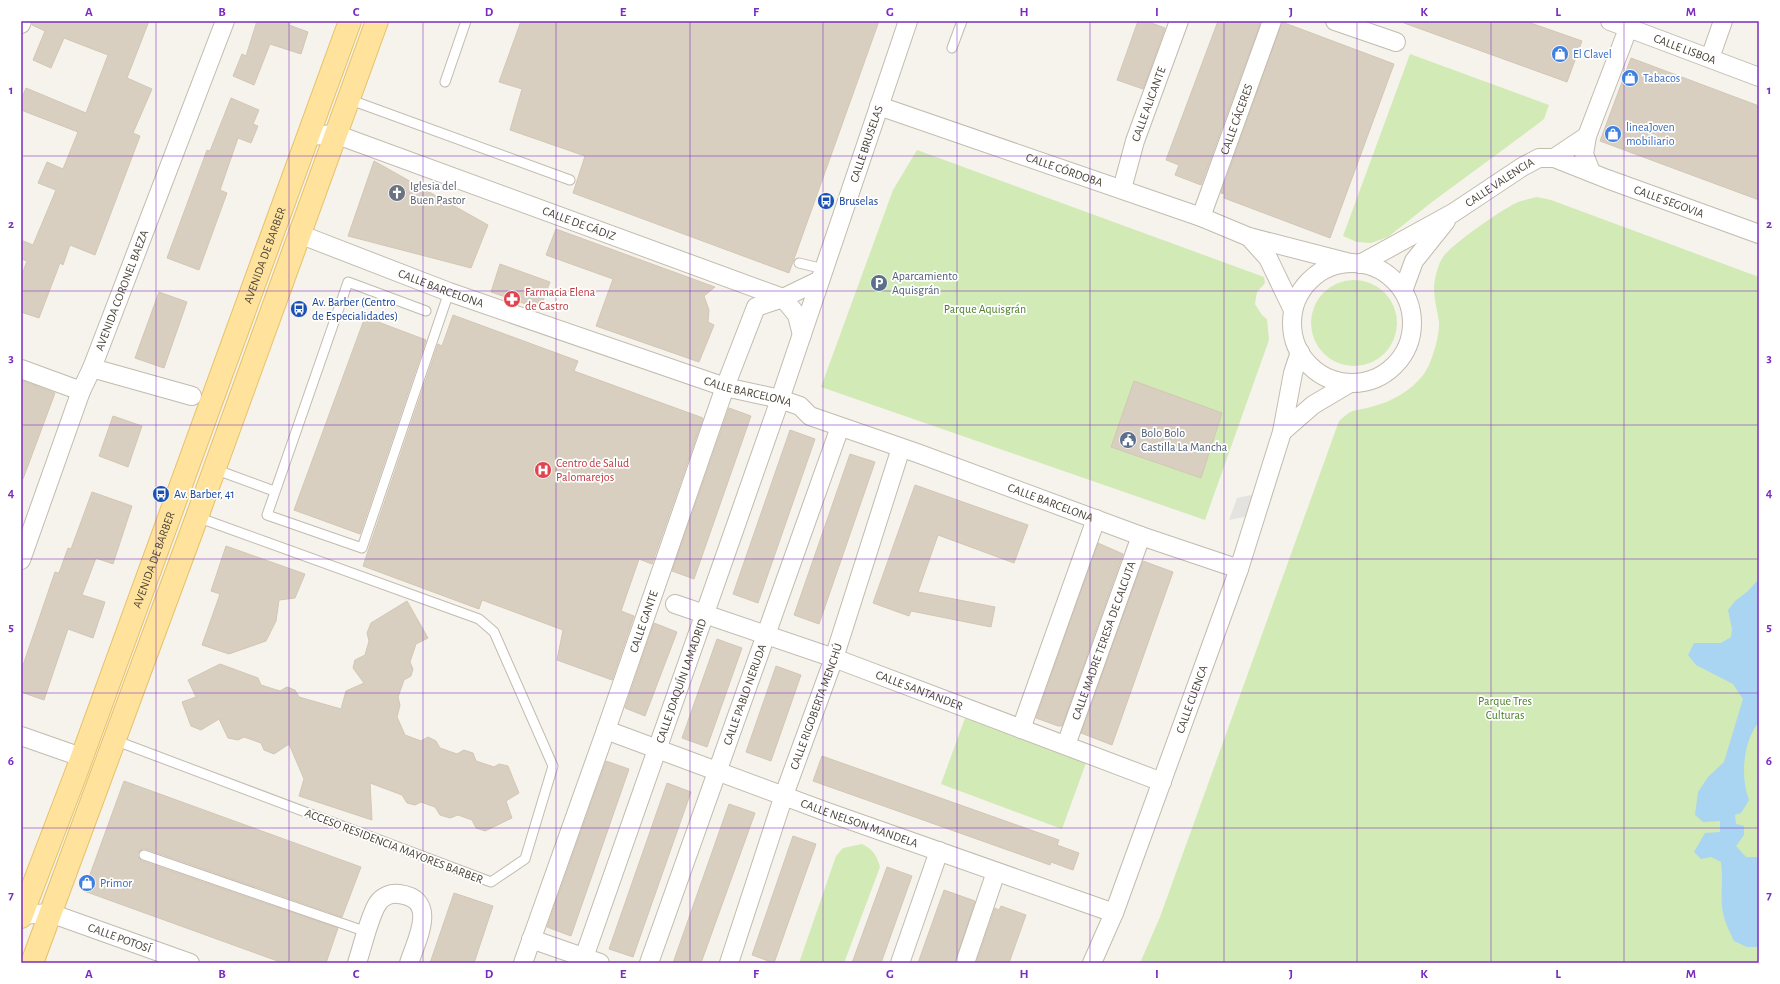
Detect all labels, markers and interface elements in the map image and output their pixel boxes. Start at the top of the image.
text: A [85,6,93,19]
text: B [218,6,226,19]
text: C [353,6,360,19]
text: D [485,6,494,19]
text: E [620,6,627,19]
text: F [753,6,760,19]
text: G [886,6,894,19]
text: H [1019,6,1029,19]
text: I [1155,6,1159,19]
text: J [1289,6,1293,19]
text: K [1420,6,1428,19]
text: L [1555,6,1561,19]
text: M [1686,6,1696,19]
street label: CALLE LISBOA [1652,32,1718,66]
shop icon: El Clavel [1550,44,1570,64]
place label: El Clavel [1573,48,1612,60]
street label: CALLE ALICANTE [1129,65,1168,143]
shop icon: Tabacos [1620,68,1640,88]
place label: Tabacos [1643,72,1680,84]
street label: CALLE CÁCERES [1218,82,1255,156]
text: 1 [9,84,13,97]
text: 1 [1767,84,1771,97]
street label: CALLE BRUSELAS [848,104,885,184]
place label: lineaJoven mobiliario [1626,121,1675,147]
shop icon: lineaJoven mobiliario [1603,124,1623,144]
street label: CALLE CÓRDOBA [1024,151,1104,189]
street label: CALLE VALENCIA [1463,156,1536,209]
place label: Iglesia del Buen Pastor [410,180,466,206]
church icon: Iglesia del Buen Pastor [387,183,407,203]
street label: CALLE SEGOVIA [1632,183,1706,220]
bus stop icon: Bruselas [816,191,836,211]
place label: Bruselas [839,195,878,207]
street label: CALLE DE CÁDIZ [541,204,617,242]
street label: AVENIDA DE BARBER [242,205,288,305]
text: 2 [8,218,14,231]
text: 2 [1766,218,1772,231]
street label: AVENIDA CORONEL BAEZA [93,228,150,353]
street label: CALLE BARCELONA [396,267,485,310]
place label: Aparcamiento Aquisgrán [892,270,958,296]
parking icon: Aparcamiento Aquisgrán [869,273,889,293]
place label: Farmacia Elena de Castro [525,286,596,312]
pharmacy icon: Farmacia Elena de Castro [502,289,522,309]
place label: Av. Barber (Centro de Especialidades) [312,296,398,322]
bus stop icon: Av. Barber (Centro de Especialidades) [289,299,309,319]
park label: Parque Aquisgrán [944,303,1026,315]
text: 3 [8,352,14,365]
text: 3 [1766,352,1772,365]
street label: CALLE BARCELONA [702,374,793,409]
place label: Bolo Bolo Castilla La Mancha [1141,427,1228,453]
public building icon: Bolo Bolo Castilla La Mancha [1118,430,1138,450]
place label: Centro de Salud Palomarejos [556,457,629,484]
hospital icon: Centro de Salud Palomarejos [533,460,553,480]
street label: CALLE BARCELONA [1006,481,1095,524]
bus stop icon: Av. Barber, 41 [151,484,171,504]
text: 4 [8,487,15,500]
text: 4 [1766,487,1773,500]
place label: Av. Barber, 41 [174,488,235,500]
street label: AVENIDA DE BARBER [131,510,177,610]
street label: CALLE MADRE TERESA DE CALCUTA [1070,560,1137,721]
street label: CALLE GANTE [627,589,660,654]
street label: CALLE JOAQUÍN LAMADRID [654,617,709,745]
text: 5 [8,621,14,634]
text: 5 [1766,621,1772,634]
street label: CALLE PABLO NERUDA [721,642,768,747]
street label: CALLE RIGOBERTA MENCHÚ [788,642,844,771]
street label: CALLE CUENCA [1174,663,1210,735]
street label: CALLE SANTANDER [874,668,965,712]
park label: Parque Tres Culturas [1478,695,1532,721]
text: 6 [8,755,14,768]
text: 6 [1766,755,1772,768]
street label: CALLE NELSON MANDELA [799,797,920,850]
street label: ACCESO RESIDENCIA MAYORES BARBER [303,806,485,886]
shop icon: Primor [77,873,97,893]
place label: Primor [100,877,132,889]
text: 7 [8,889,14,902]
text: 7 [1766,889,1772,902]
street label: CALLE POTOSÍ [86,921,154,955]
text: A [85,968,93,981]
text: B [218,968,226,981]
text: C [353,968,360,981]
text: D [485,968,494,981]
text: E [620,968,627,981]
text: F [753,968,760,981]
text: G [886,968,894,981]
text: H [1019,968,1029,981]
text: I [1155,968,1159,981]
text: J [1289,968,1293,981]
text: K [1420,968,1428,981]
text: L [1555,968,1561,981]
text: M [1686,968,1696,981]

